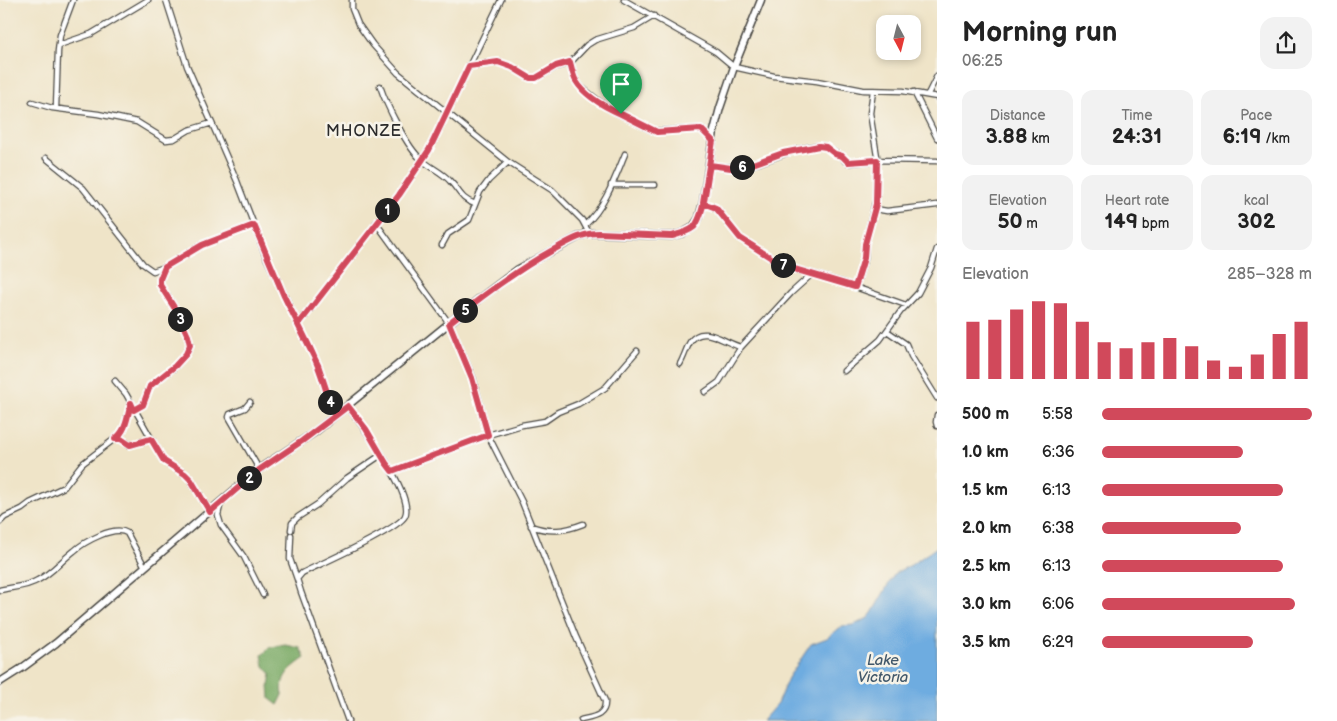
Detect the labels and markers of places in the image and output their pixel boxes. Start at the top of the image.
pin [600,63,642,114]
pin: 6 [730,154,754,180]
pin: 1 [374,198,400,222]
pin: 7 [770,252,796,278]
pin: 5 [452,298,478,322]
pin: 3 [168,306,192,332]
pin: 4 [318,390,342,414]
pin: 2 [236,466,262,490]

